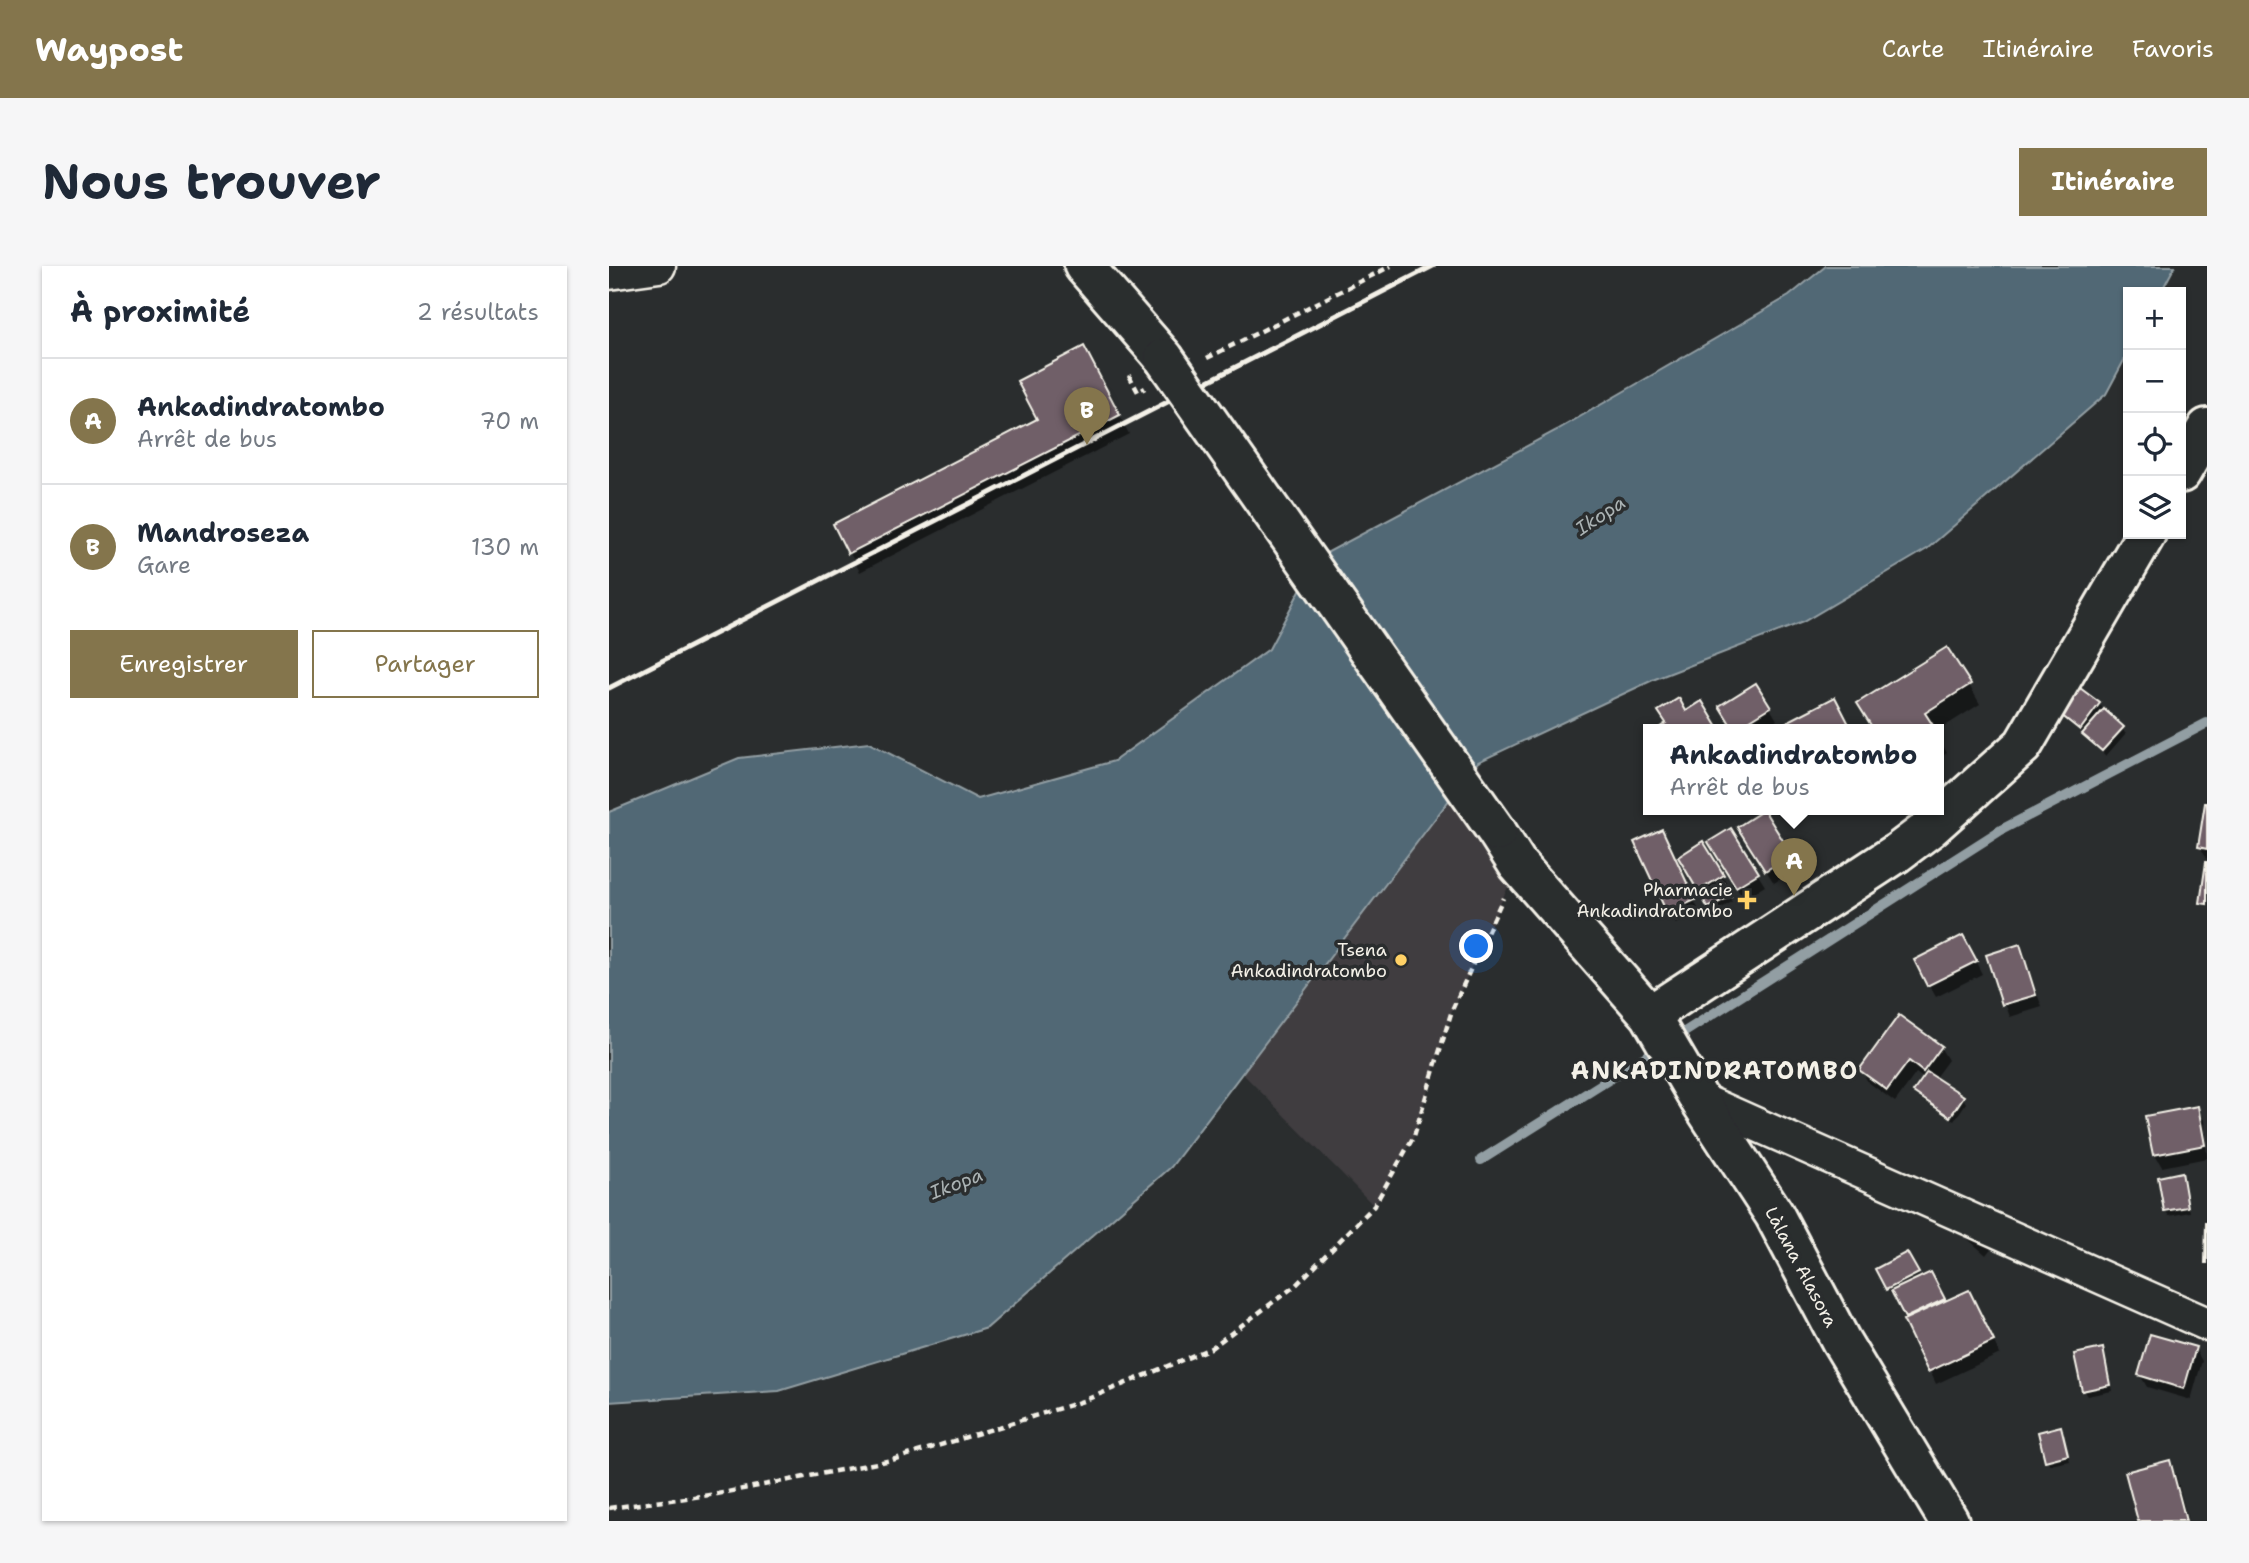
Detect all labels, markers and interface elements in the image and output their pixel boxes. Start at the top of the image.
text: Waypost [35,27,183,72]
text: Carte [1882,33,1945,65]
text: Itinéraire [1983,33,2094,65]
text: Favoris [2132,33,2214,65]
button: Itinéraire [2019,148,2207,216]
text: Nous trouver [42,149,381,215]
map controls [2123,287,2186,539]
button: + [2123,287,2186,350]
text: À proximité [70,291,250,332]
text: 2 résultats [417,297,539,327]
button: − [2123,350,2186,413]
pin: B [1064,387,1110,445]
text: Ankadindratombo [137,389,385,424]
text: A [84,406,102,436]
text: 70 m [480,406,539,436]
button: locate [2123,413,2186,476]
text: Arrêt de bus [137,424,277,454]
button: layers [2123,476,2186,539]
water label: Ikopa [1569,490,1630,541]
text: Mandroseza [137,515,309,550]
text: B [86,532,100,562]
text: 130 m [471,532,539,562]
text: Gare [137,550,191,580]
button: Enregistrer [70,630,298,698]
button: Partager [312,630,539,698]
popup [1643,724,1944,815]
text: Ankadindratombo [1670,737,1917,772]
text: Arrêt de bus [1670,772,1810,802]
pin: A [1771,838,1817,896]
place label: Pharmacie Ankadindratombo [1576,878,1733,923]
marker: Pharmacie Ankadindratombo [1739,892,1755,908]
your location [1459,929,1493,963]
place label: Tsena Ankadindratombo [1230,938,1387,983]
marker: Tsena Ankadindratombo [1393,952,1409,968]
district label: ANKADINDRATOMBO [1571,1055,1859,1087]
water label: Ikopa [925,1162,986,1205]
street label: Làlana Alasora [1759,1203,1843,1331]

